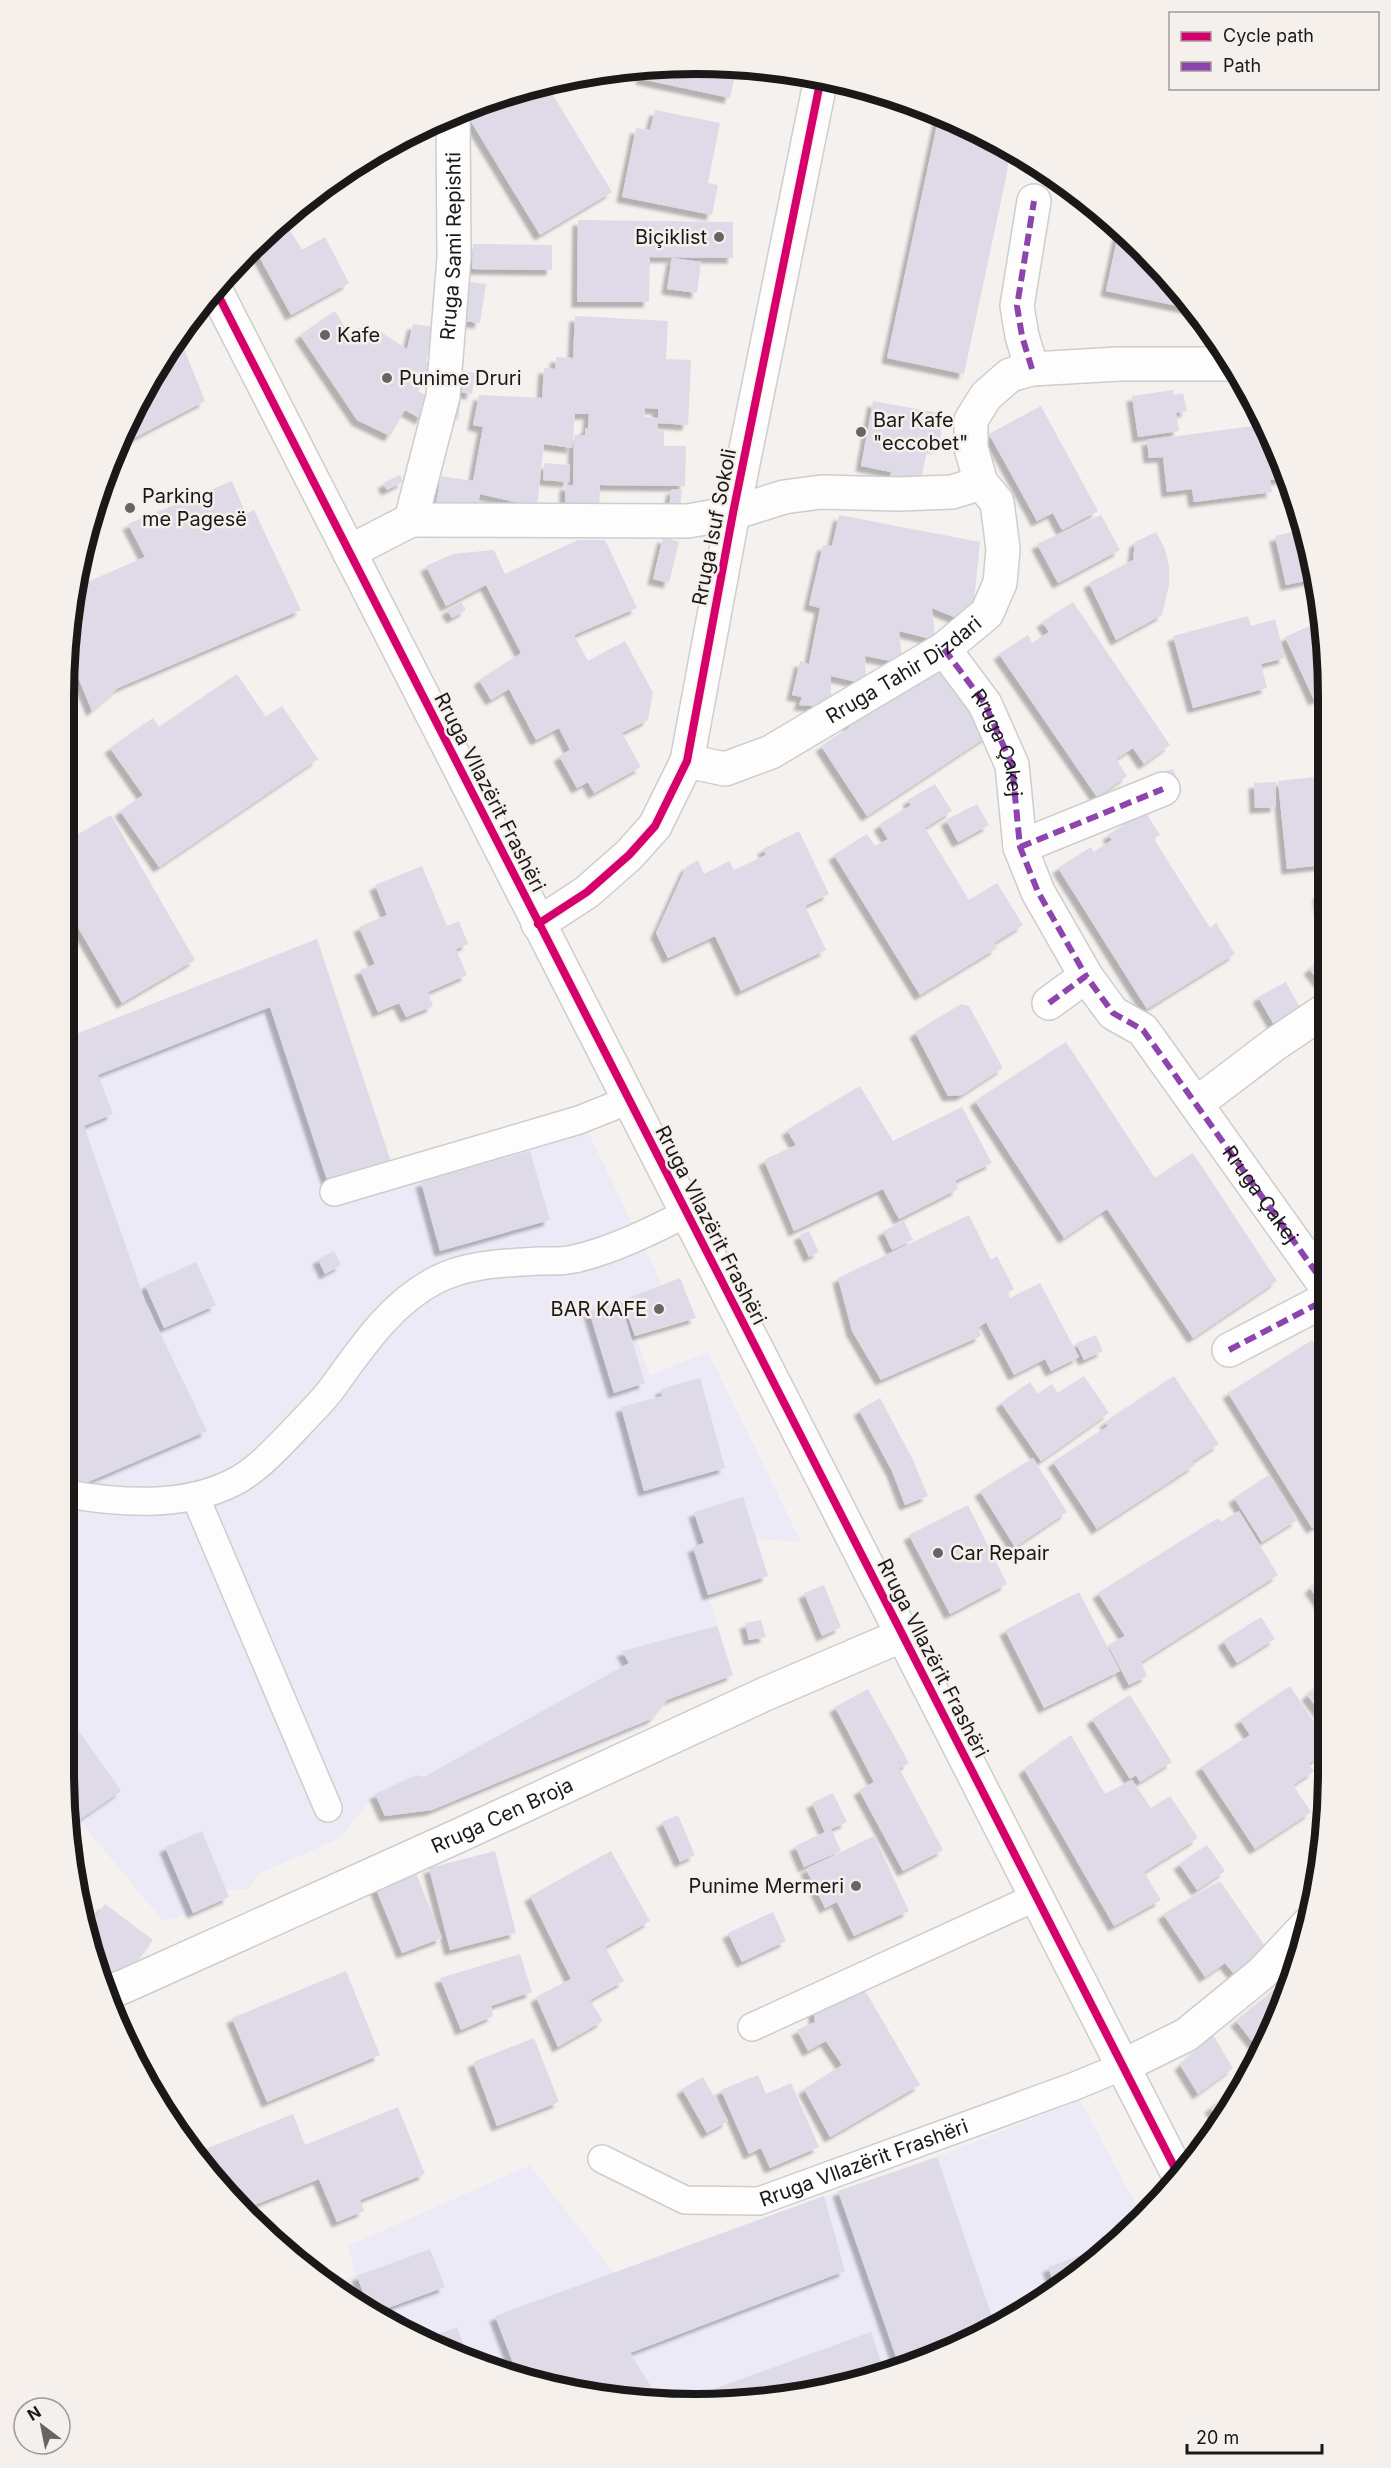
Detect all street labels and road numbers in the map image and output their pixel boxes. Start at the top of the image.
street label: Rruga Sami Repishti [435,152,466,341]
street label: Rruga Isuf Sokoli [687,447,741,607]
street label: Rruga Tahir Dizdari [822,611,986,729]
street label: Rruga Çakej [966,684,1027,798]
street label: Rruga Vllazërit Frashëri [429,689,551,895]
street label: Rruga Vllazërit Frashëri [650,1122,772,1328]
street label: Rruga Çakej [1217,1141,1303,1248]
street label: Rruga Vllazërit Frashëri [872,1555,994,1761]
street label: Rruga Cen Broja [427,1772,577,1858]
street label: Rruga Vllazërit Frashëri [756,2114,971,2212]

